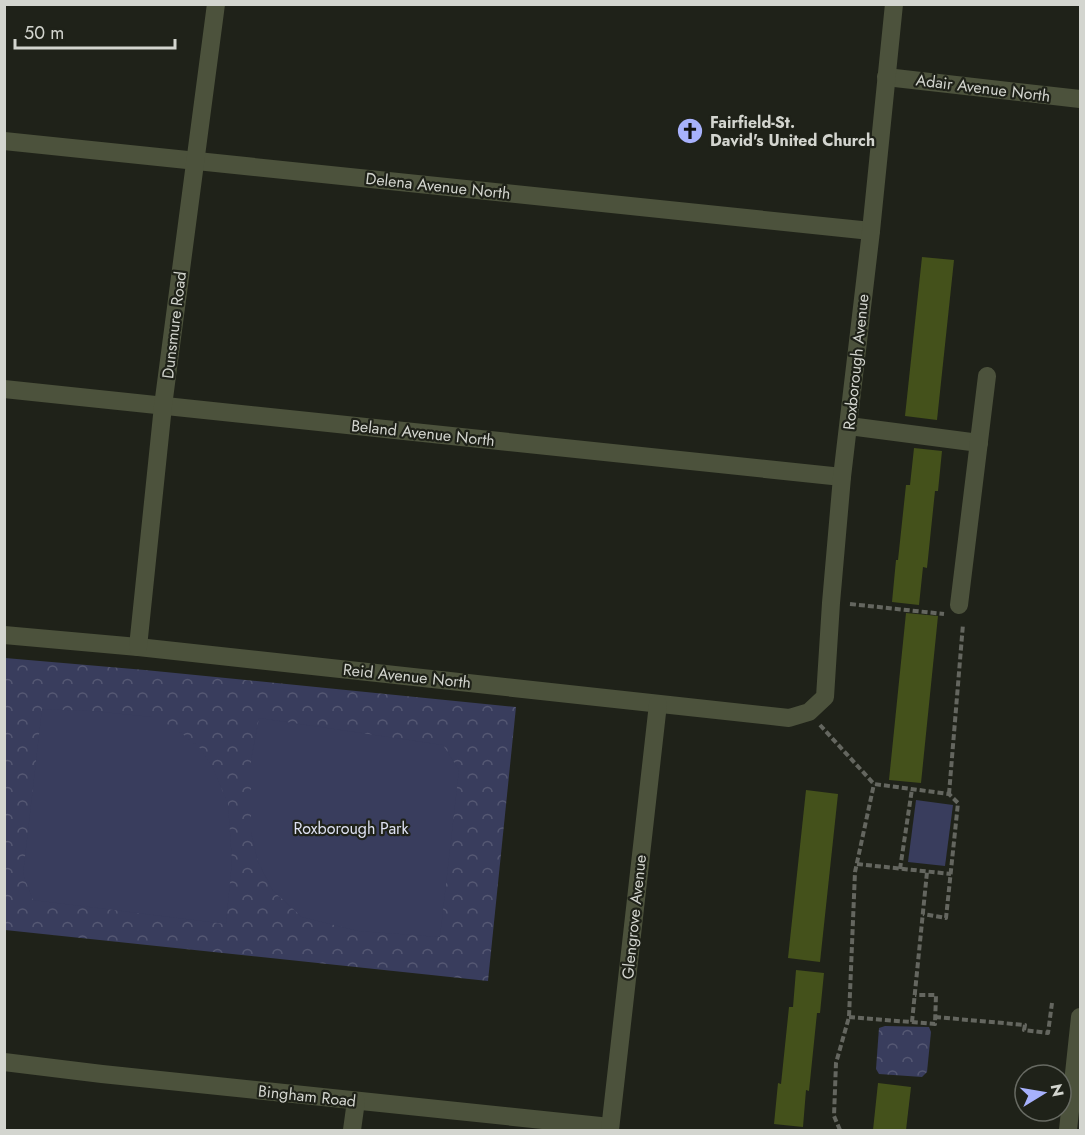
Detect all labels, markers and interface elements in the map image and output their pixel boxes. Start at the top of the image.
scale bar [15,12,176,50]
text: 50 m [24,20,64,46]
street label: Adair Avenue North [914,68,1052,108]
place label: Fairfield-St. David's United Church [710,111,875,152]
church icon: Fairfield-St. David's United Church [675,116,705,146]
street label: Delena Avenue North [364,167,512,205]
street label: Dunsmure Road [156,270,192,380]
street label: Roxborough Avenue [837,293,875,431]
street label: Beland Avenue North [350,414,496,452]
street label: Reid Avenue North [342,658,472,694]
park label: Roxborough Park [293,817,410,840]
street label: Glengrove Avenue [616,854,652,980]
north arrow [1013,1063,1073,1123]
street label: Bingham Road [257,1079,357,1113]
text: N [1045,1082,1070,1099]

